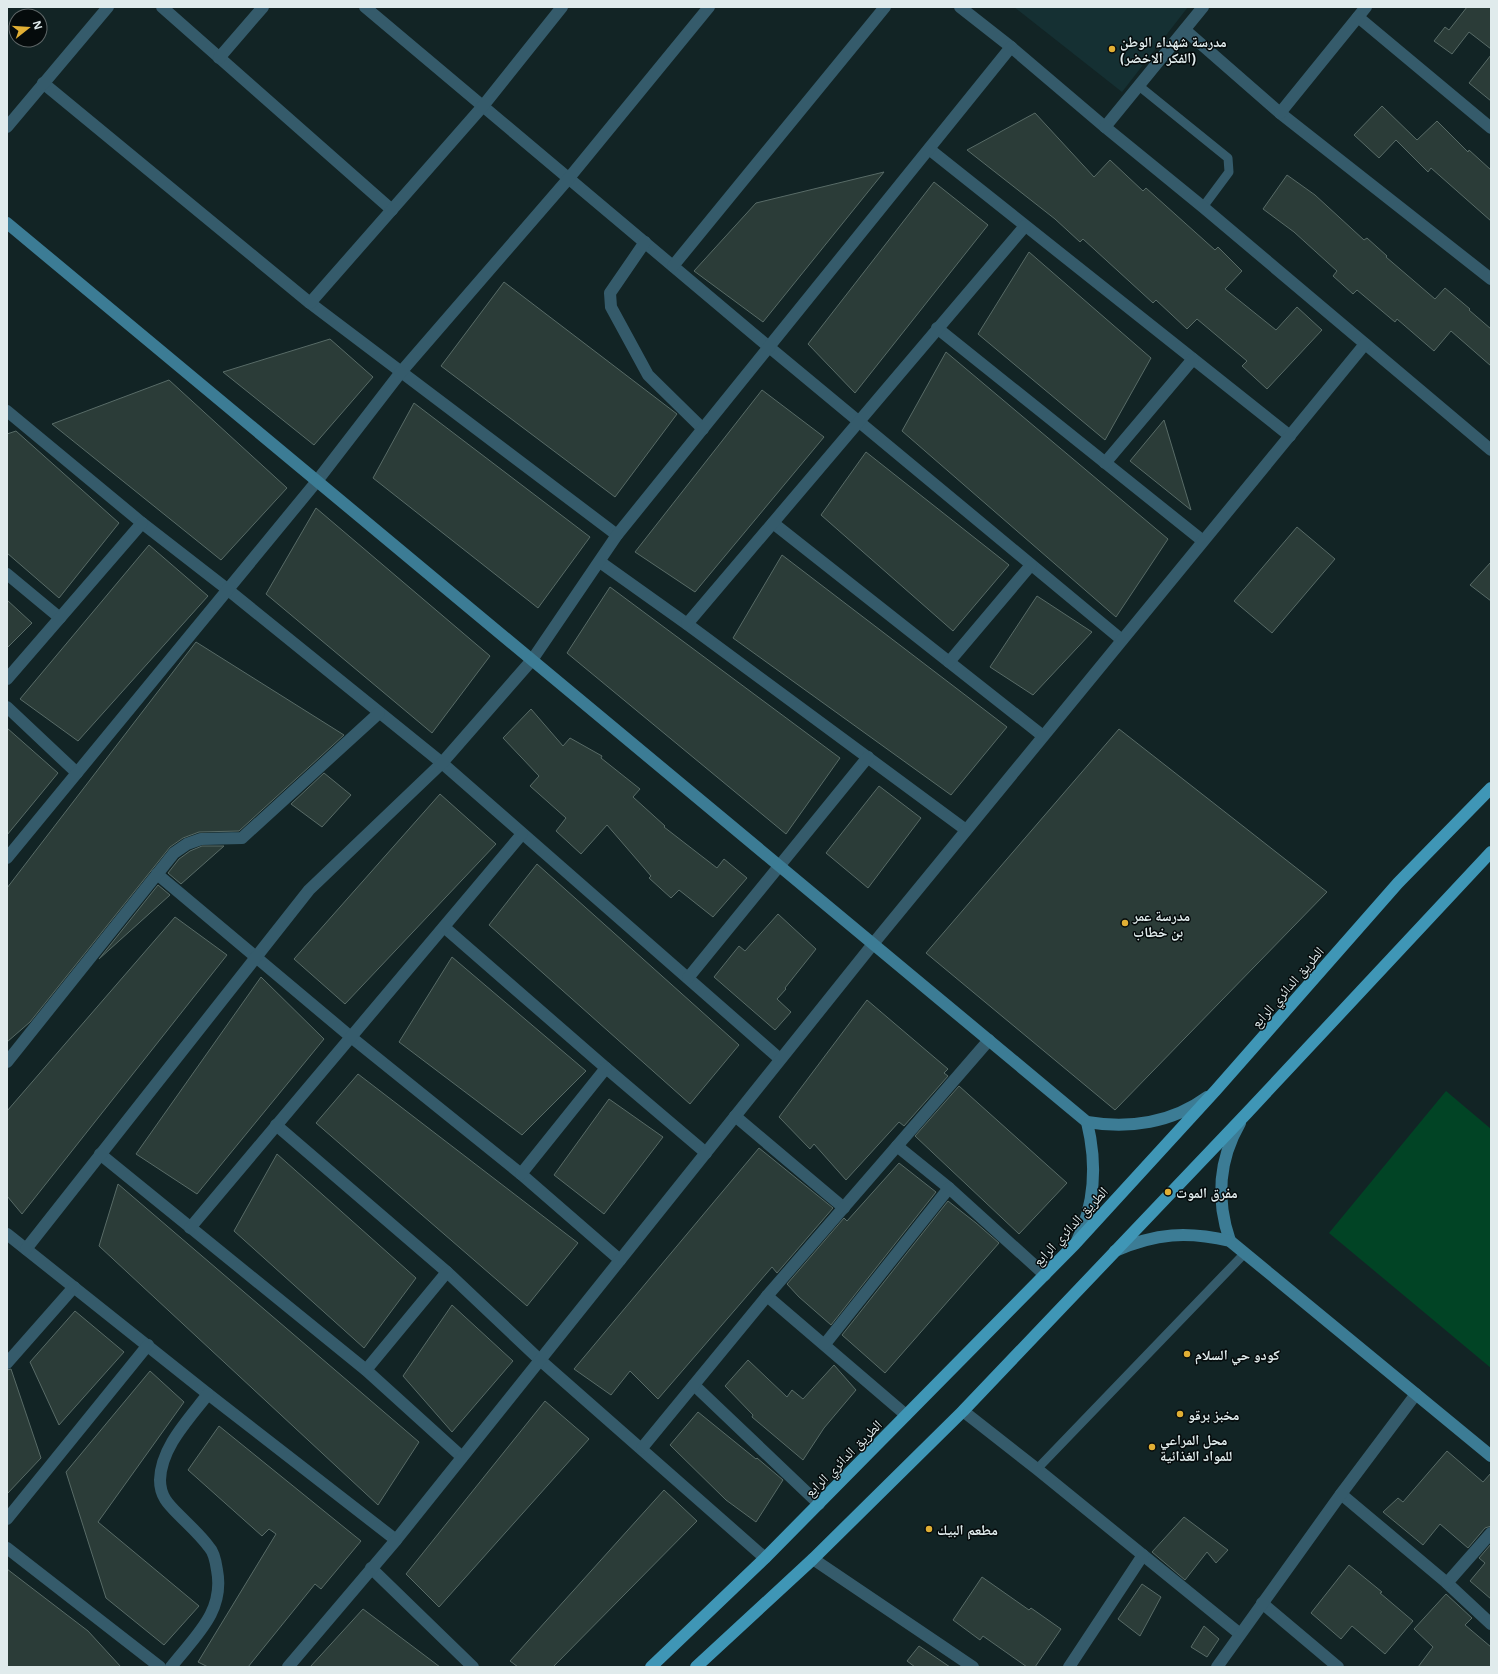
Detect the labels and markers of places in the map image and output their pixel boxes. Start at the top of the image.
place label: مدرسة شهداء الوطن (الفكر الاخضر) [1120,32,1227,67]
marker: مدرسة شهداء الوطن (الفكر الاخضر) [1107,44,1117,54]
place label: مدرسة عمر بن خطاب [1132,906,1190,941]
marker: مدرسة عمر بن خطاب [1120,918,1130,928]
place label: مفرق الموت [1176,1183,1238,1202]
marker: مفرق الموت [1163,1187,1173,1197]
place label: كودو حي السلام [1195,1345,1280,1366]
marker: كودو حي السلام [1182,1349,1192,1359]
place label: مخبز برقو [1188,1405,1239,1424]
marker: مخبز برقو [1175,1409,1185,1419]
place label: محل المراعي للمواد الغذائية [1160,1430,1232,1465]
marker: محل المراعي للمواد الغذائية [1147,1442,1157,1452]
place label: مطعم البيك [937,1520,998,1540]
marker: مطعم البيك [924,1524,934,1534]

